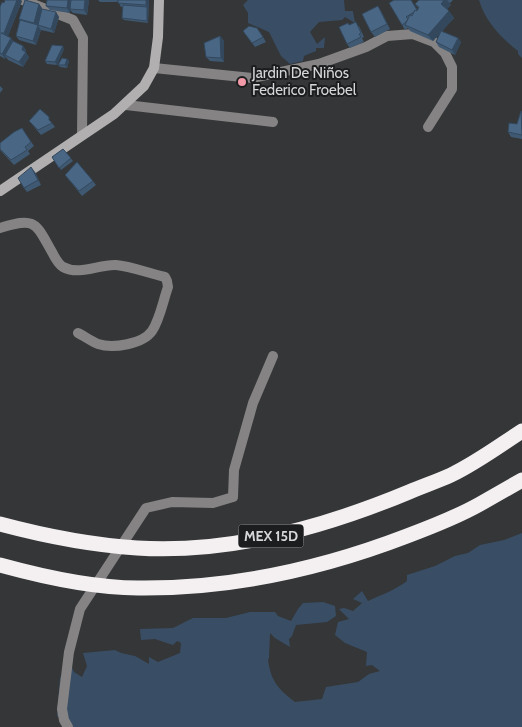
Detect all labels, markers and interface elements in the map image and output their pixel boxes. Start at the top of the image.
place label: Jardin De Niños Federico Froebel [251,64,357,99]
marker: Jardin De Niños Federico Froebel [236,76,248,88]
road number: MEX 15D [238,524,304,548]

